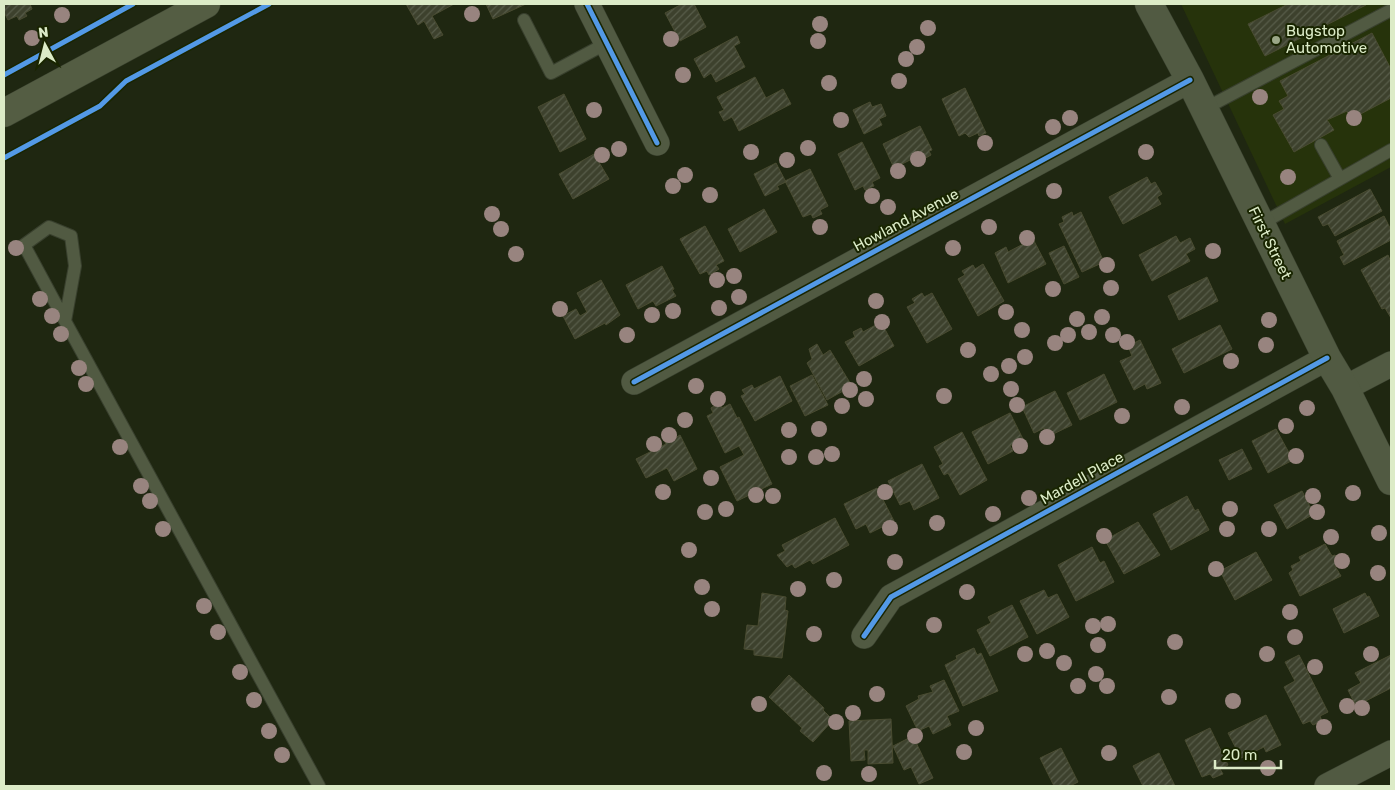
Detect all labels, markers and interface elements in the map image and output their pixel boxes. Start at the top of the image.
north arrow [20,20,70,70]
place label: Bugstop Automotive [1286,22,1367,57]
text: N [37,24,50,42]
marker: Bugstop Automotive [1270,34,1282,46]
street label: Howland Avenue [850,185,962,255]
street label: First Street [1245,204,1295,282]
street label: Mardell Place [1037,448,1127,508]
scale bar [1215,738,1281,770]
text: 20 m [1222,746,1257,764]

